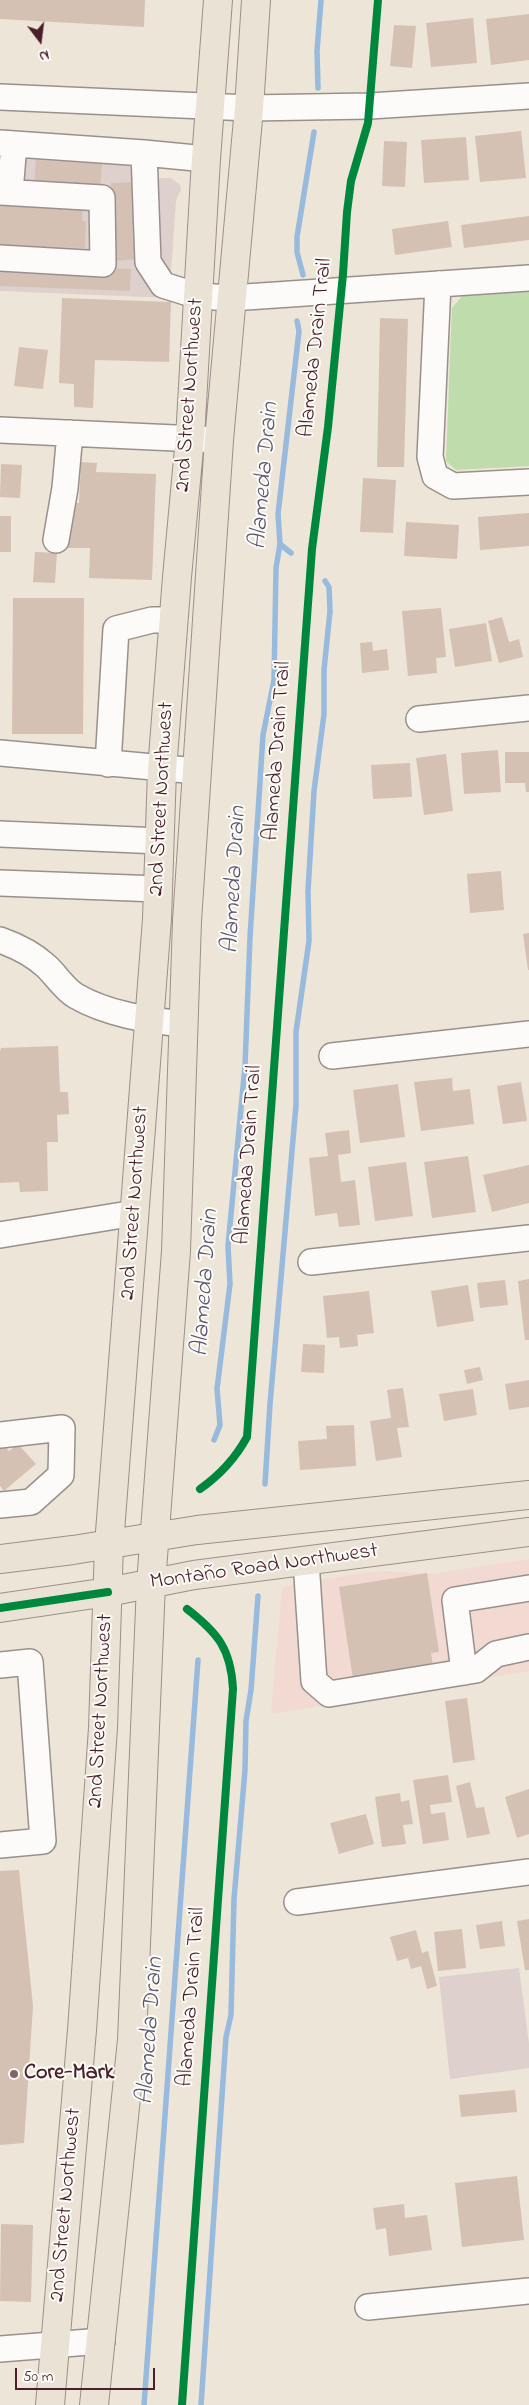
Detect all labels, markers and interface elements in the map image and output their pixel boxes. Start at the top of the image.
north arrow [15,15,65,65]
text: N [37,44,51,66]
street label: Alameda Drain Trail [294,257,340,439]
street label: 2nd Street Northwest [171,297,211,493]
water label: Alameda Drain [245,401,287,551]
street label: Alameda Drain Trail [260,660,298,842]
street label: 2nd Street Northwest [145,701,181,897]
water label: Alameda Drain [218,805,254,955]
street label: Alameda Drain Trail [231,1064,269,1246]
street label: 2nd Street Northwest [116,1105,156,1301]
water label: Alameda Drain [187,1208,227,1358]
street label: Montaño Road Northwest [148,1539,380,1597]
street label: 2nd Street Northwest [84,1613,120,1809]
street label: Alameda Drain Trail [174,1906,212,2088]
water label: Alameda Drain [132,1956,172,2106]
place label: Core-Mark [24,2061,114,2087]
marker: Core-Mark [8,2068,20,2080]
street label: 2nd Street Northwest [45,2107,89,2303]
scale bar [18,2358,158,2390]
text: 50 m [23,2366,53,2388]

